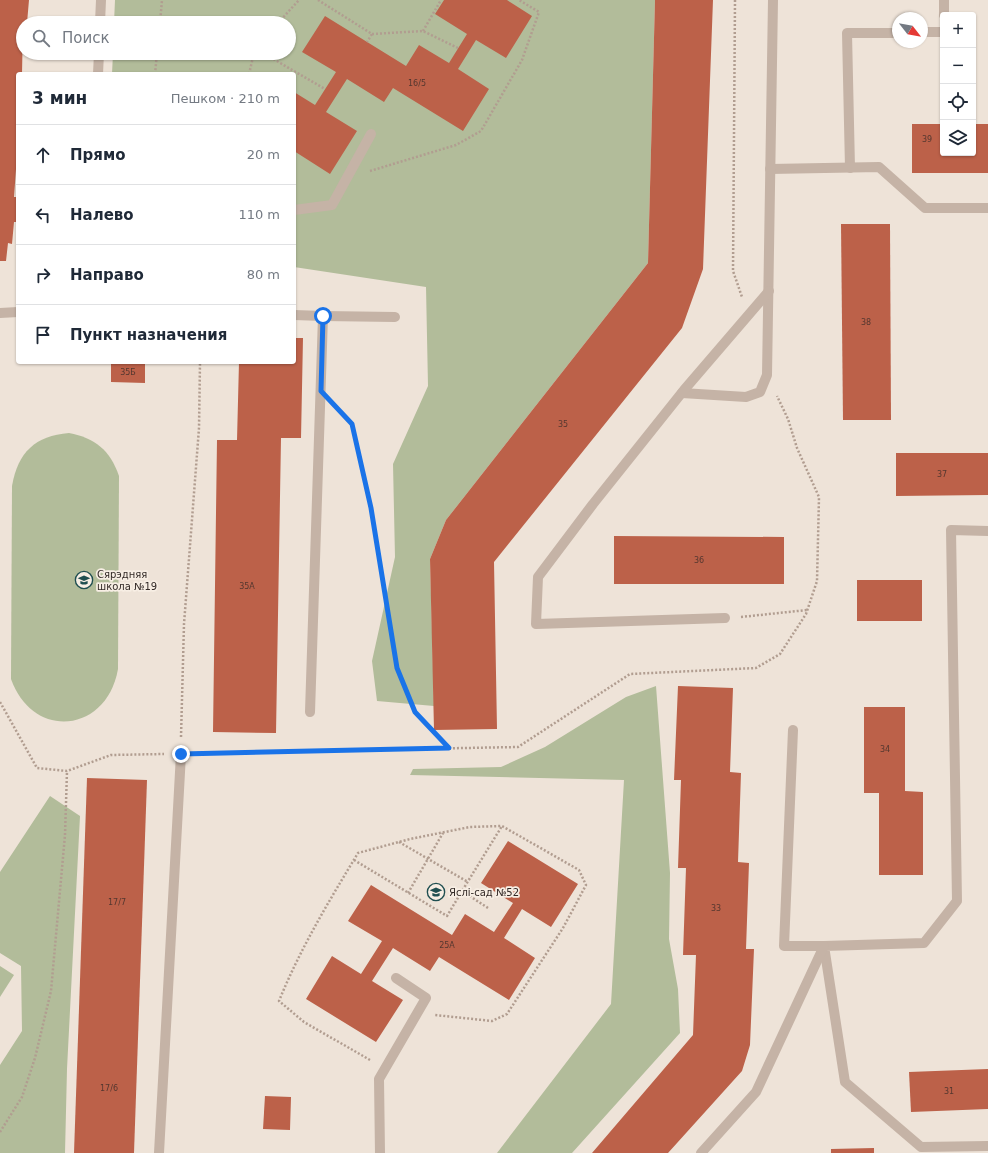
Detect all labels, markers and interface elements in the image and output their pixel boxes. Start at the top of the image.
north arrow [892,12,928,48]
map controls [940,12,976,156]
button: + [940,12,976,48]
search box [16,16,296,60]
icon: search [30,27,52,49]
text: Поиск [62,29,110,47]
button: − [940,48,976,84]
house number: 16/5 [408,79,426,88]
button: locate [940,84,976,120]
text: 3 мин [32,88,87,108]
text: Пешком · 210 m [171,91,280,106]
button: layers [940,120,976,156]
house number: 39 [922,135,932,144]
icon: ahead [32,144,54,166]
text: Прямо [70,146,126,164]
text: 20 m [247,147,280,162]
icon: left [32,204,54,226]
text: Налево [70,206,134,224]
text: 110 m [238,207,280,222]
icon: right [32,264,54,286]
text: Направо [70,266,144,284]
text: 80 m [247,267,280,282]
route start [314,307,332,325]
house number: 38 [861,318,871,327]
icon: arrive [32,324,54,346]
text: Пункт назначения [70,326,227,344]
house number: 35Б [120,368,136,377]
house number: 35 [558,420,568,429]
house number: 37 [937,470,947,479]
house number: 36 [694,556,704,565]
place label: Сярэдняя школа №19 [97,569,157,592]
school or university icon: Сярэдняя школа №19 [74,570,94,590]
house number: 35А [239,582,255,591]
route end [172,745,190,763]
house number: 34 [880,745,890,754]
school or university icon: Яслі-сад №52 [426,882,446,902]
place label: Яслі-сад №52 [449,887,519,898]
house number: 17/7 [108,898,126,907]
house number: 33 [711,904,721,913]
house number: 25А [439,941,455,950]
house number: 17/6 [100,1084,118,1093]
house number: 31 [944,1087,954,1096]

